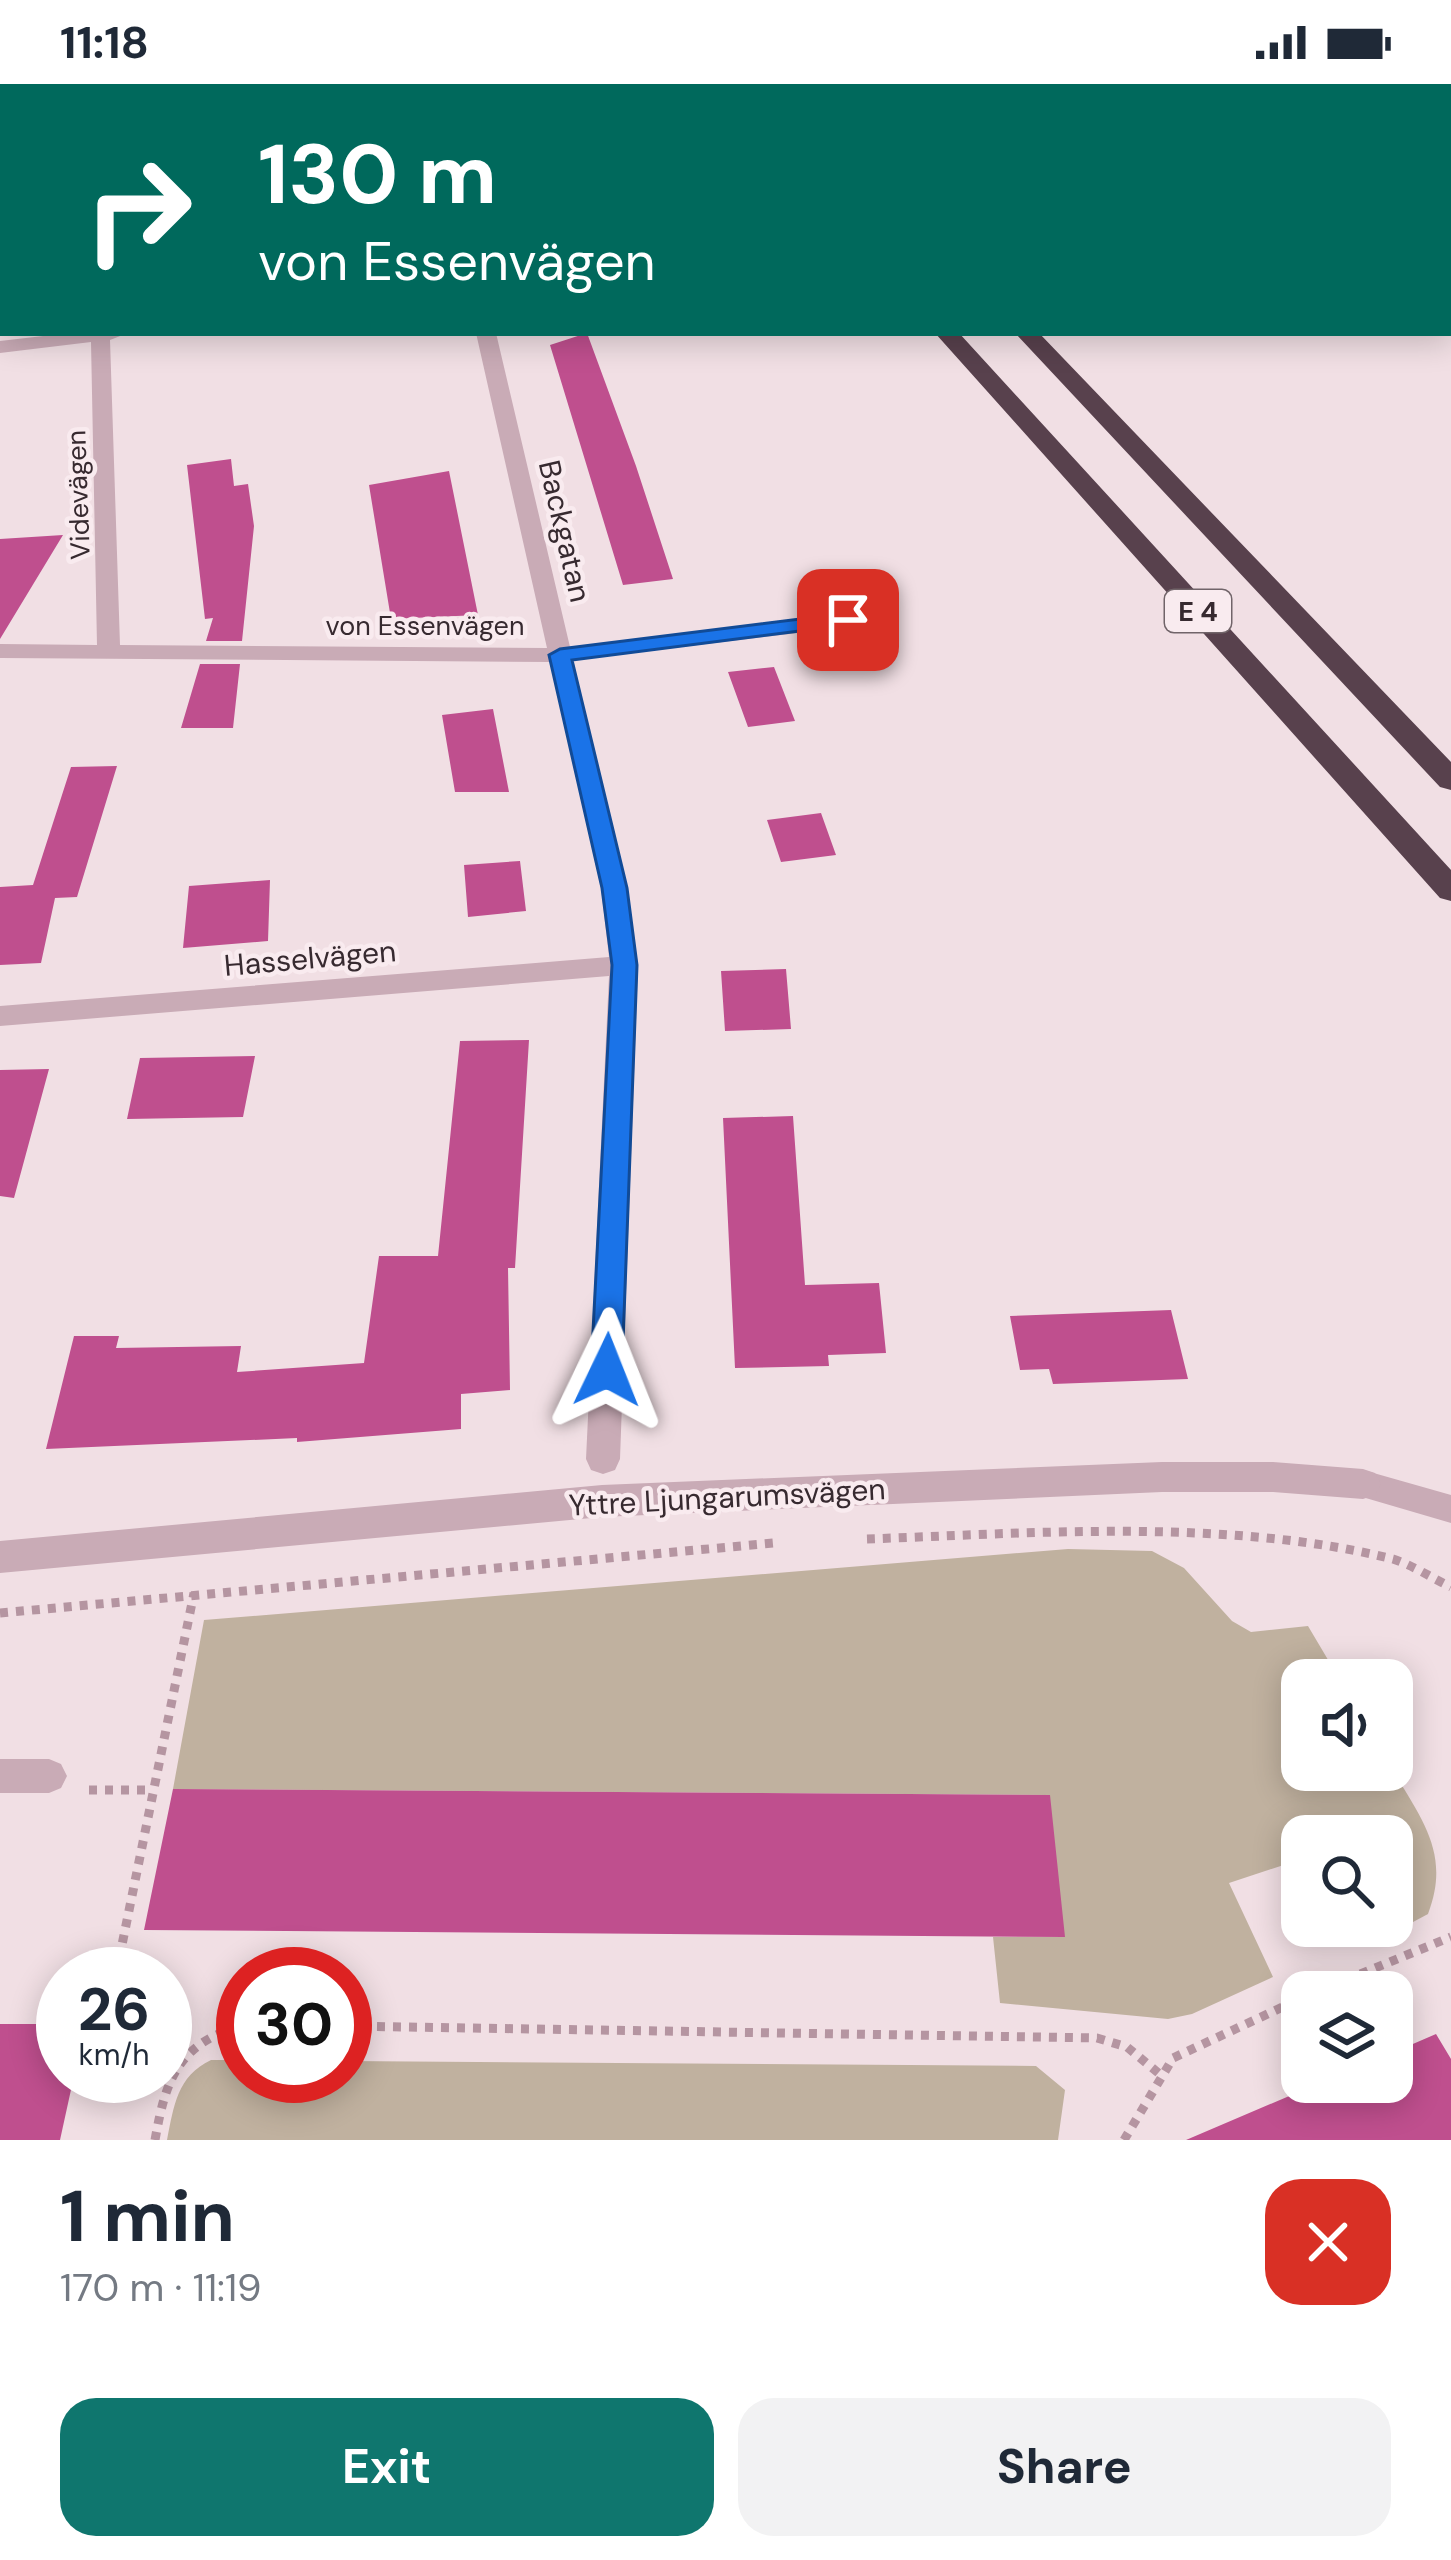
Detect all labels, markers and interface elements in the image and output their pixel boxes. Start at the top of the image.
text: 11:18 [60,13,149,72]
text: 130 m [258,120,497,229]
icon: right [60,132,216,288]
text: von Essenvägen [258,226,656,297]
street label: Videvägen [58,429,98,561]
street label: Backgatan [530,456,600,606]
pin [797,569,899,671]
icon: arrive [815,587,881,653]
road number: E 4 [1165,590,1231,632]
street label: von Essenvägen [326,608,524,643]
street label: Hasselvägen [222,931,398,985]
position arrow [544,1307,670,1433]
street label: Yttre Ljungarumsvägen [568,1469,886,1525]
map controls [1281,1659,1413,2103]
button: sound [1281,1659,1413,1791]
button: search [1281,1815,1413,1947]
speed limit sign: 30 [216,1947,372,2103]
text: 26 [78,1970,150,2049]
button: layers [1281,1971,1413,2103]
text: km/h [79,2035,149,2074]
text: 1 min [60,2170,235,2263]
button: close [1265,2179,1391,2305]
text: 170 m · 11:19 [60,2262,262,2313]
button: Exit [60,2398,714,2536]
button: Share [738,2398,1391,2536]

